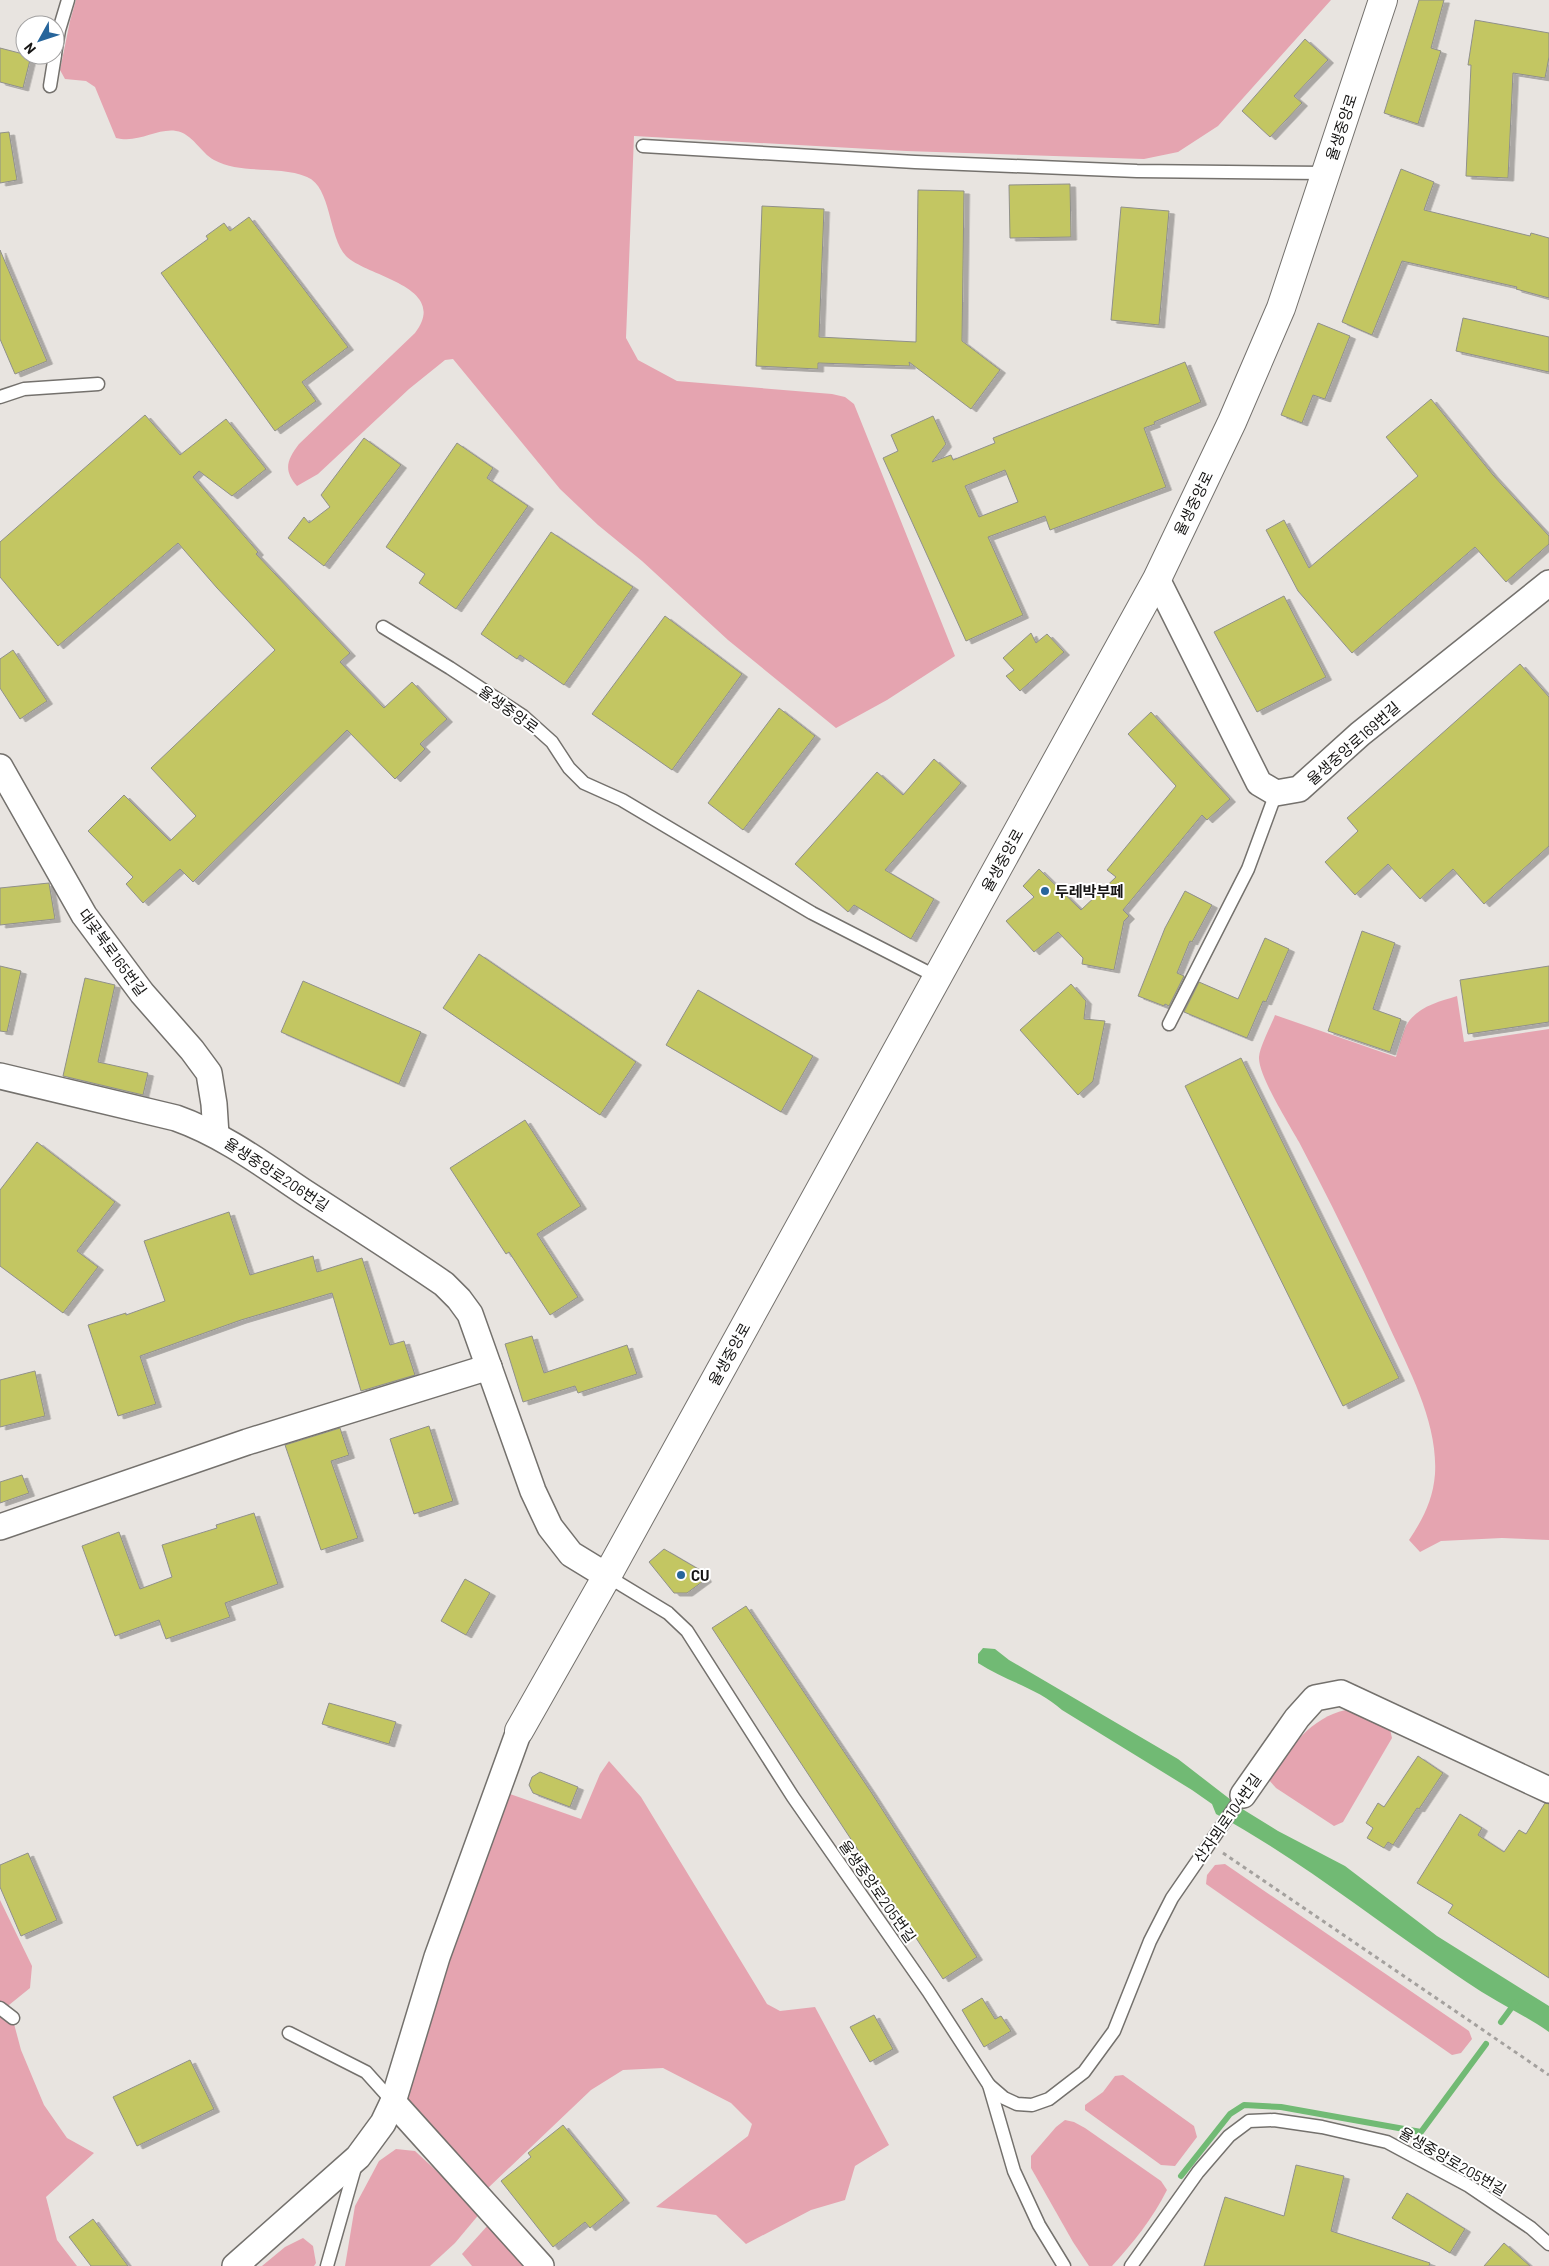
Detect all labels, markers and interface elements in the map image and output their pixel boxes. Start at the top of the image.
north arrow [15,15,65,65]
text: N [20,40,39,58]
street label: 율생중앙로 [1322,91,1360,163]
street label: 율생중앙로 [1170,468,1216,538]
street label: 율생중앙로 [476,681,542,737]
street label: 율생중앙로169번길 [1303,698,1403,788]
street label: 율생중앙로 [977,825,1027,895]
place label: 두레박부페 [1055,882,1124,900]
marker: 두레박부페 [1039,885,1051,897]
street label: 대곶북로165번길 [75,905,151,999]
street label: 율생중앙로206번길 [221,1134,333,1214]
street label: 율생중앙로 [704,1319,754,1389]
place label: CU [691,1566,710,1584]
marker: CU [675,1569,687,1581]
street label: 산자뫼로104번길 [1190,1770,1264,1866]
street label: 율생중앙로205번길 [836,1836,920,1946]
street label: 율생중앙로205번길 [1396,2123,1510,2199]

